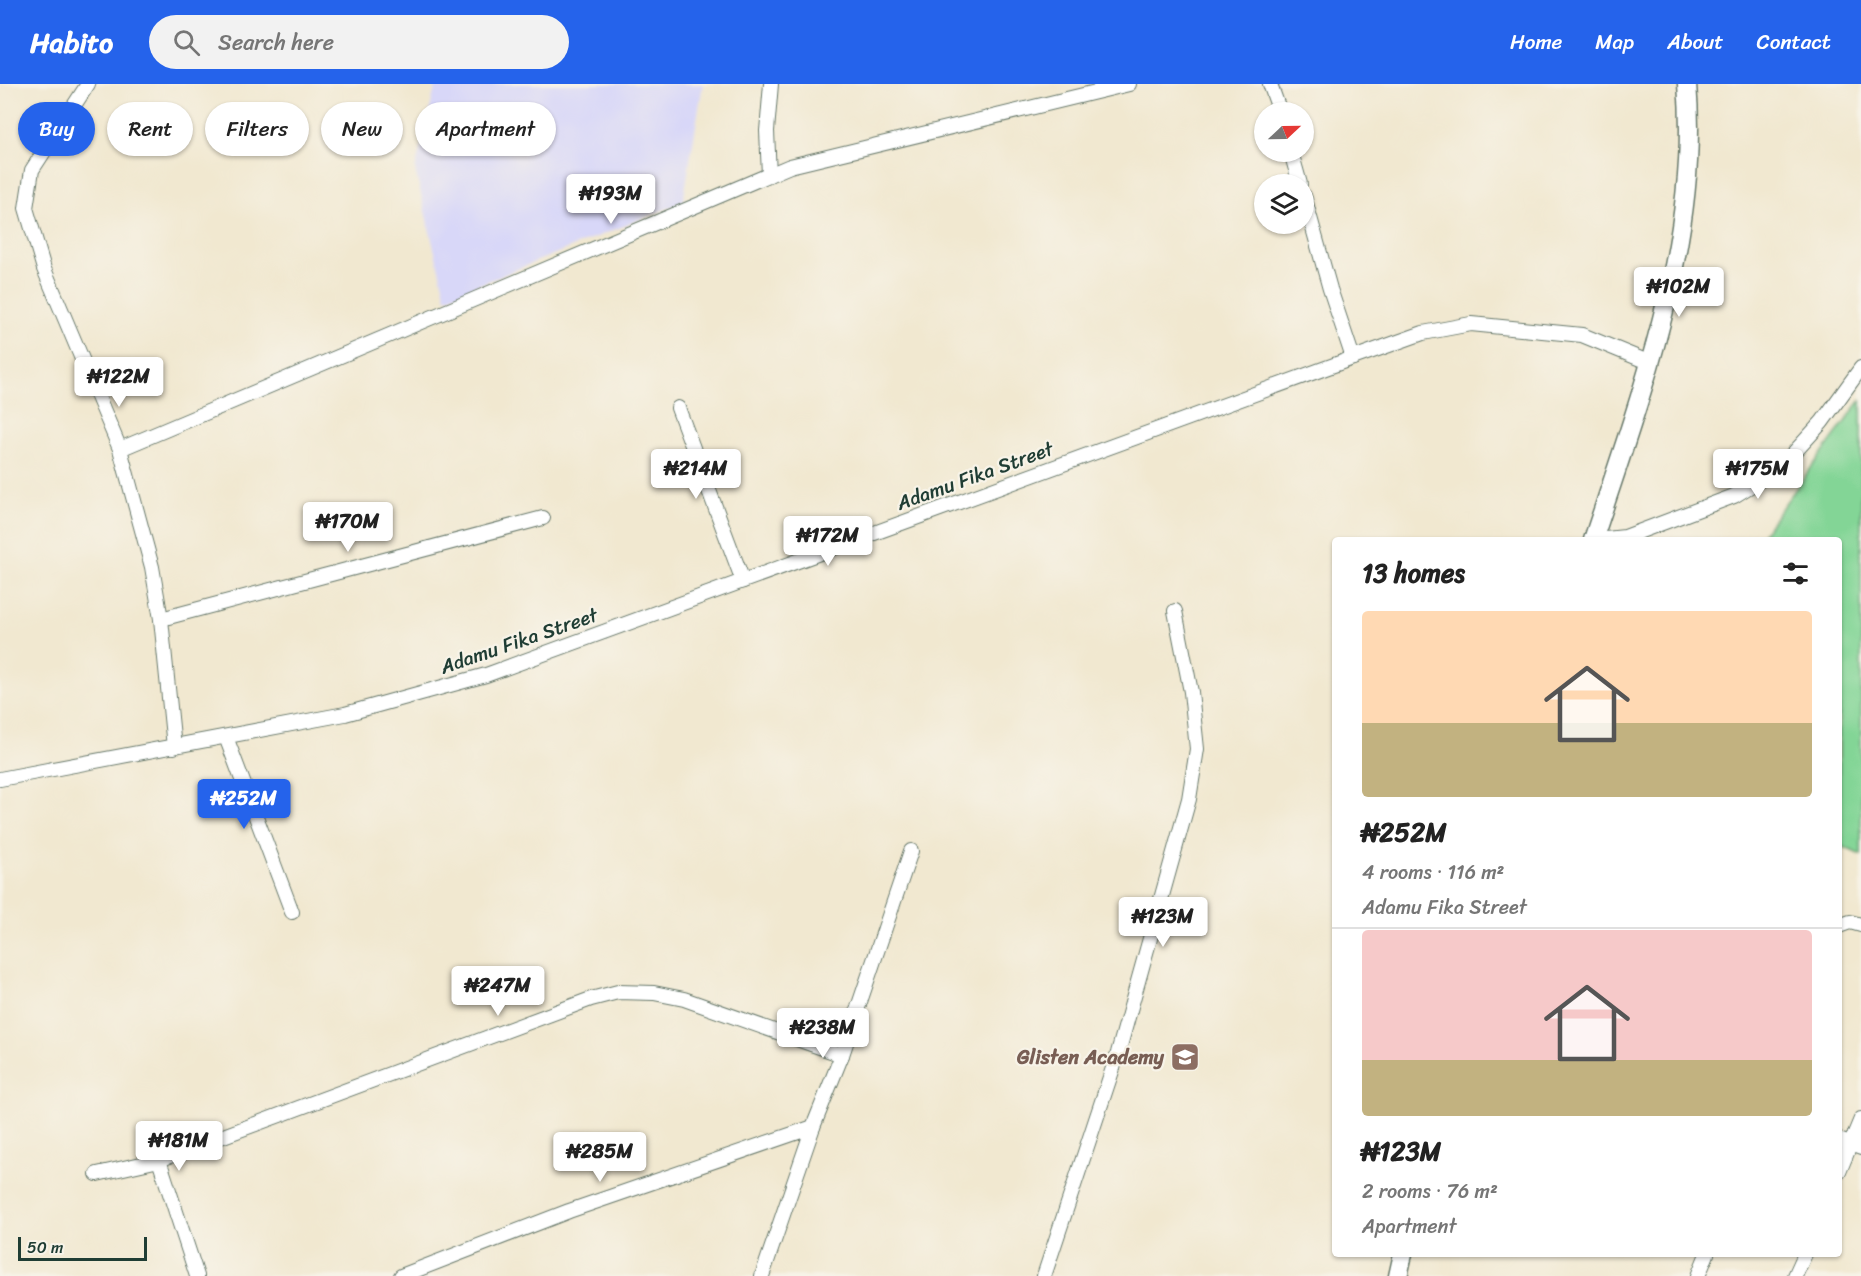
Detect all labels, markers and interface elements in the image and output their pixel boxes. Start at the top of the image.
search box [149,15,569,69]
text: Habito [30,18,113,67]
text: Search here [218,23,334,62]
text: Home [1510,23,1562,61]
text: Map [1595,23,1634,61]
text: About [1667,23,1724,61]
text: Contact [1757,23,1831,61]
icon: search [170,26,203,59]
chip: Buy [18,102,95,156]
chip: Rent [107,102,193,156]
chip: Filters [205,102,309,156]
chip: New [321,102,403,156]
chip: Apartment [415,102,556,156]
north arrow [1254,102,1314,162]
map controls [1254,102,1314,234]
pin: ₦193M [569,174,653,225]
button: layers [1254,174,1314,234]
text: ₦193M [580,176,642,211]
pin: ₦102M [1637,267,1721,318]
text: ₦102M [1648,269,1710,304]
pin: ₦122M [77,357,161,408]
text: ₦122M [88,359,150,394]
street label: Adamu Fika Street [891,431,1059,521]
pin: ₦214M [654,449,738,500]
pin: ₦175M [1716,449,1800,500]
text: ₦214M [665,451,727,486]
text: ₦175M [1727,451,1789,486]
pin: ₦170M [306,502,390,553]
text: ₦170M [317,504,379,539]
pin: ₦172M [786,516,870,567]
text: ₦172M [797,518,859,553]
text: 13 homes [1362,550,1465,596]
icon: filters [1779,557,1812,590]
street label: Adamu Fika Street [434,597,603,685]
icon: home [1533,650,1641,758]
pin: ₦252M [202,779,286,830]
text: ₦252M [212,781,276,816]
text: ₦252M [1362,809,1446,855]
text: 4 rooms · 116 m² [1362,855,1504,890]
text: Adamu Fika Street [1362,890,1527,925]
pin: ₦123M [1121,897,1205,948]
text: ₦123M [1133,899,1193,934]
pin: ₦247M [456,966,540,1017]
text: ₦247M [465,968,531,1003]
icon: home [1533,969,1641,1077]
pin: ₦238M [781,1008,865,1059]
text: ₦238M [791,1010,855,1045]
place label: Glisten Academy [1016,1040,1165,1075]
school or university icon: Glisten Academy [1169,1041,1201,1073]
pin: ₦181M [137,1121,221,1172]
text: ₦181M [150,1123,208,1158]
text: ₦123M [1362,1128,1441,1174]
pin: ₦285M [558,1132,642,1183]
text: ₦285M [567,1134,633,1169]
text: 2 rooms · 76 m² [1362,1174,1498,1209]
text: Apartment [1362,1209,1456,1244]
text: 50 m [27,1233,63,1262]
scale bar [18,1234,147,1262]

